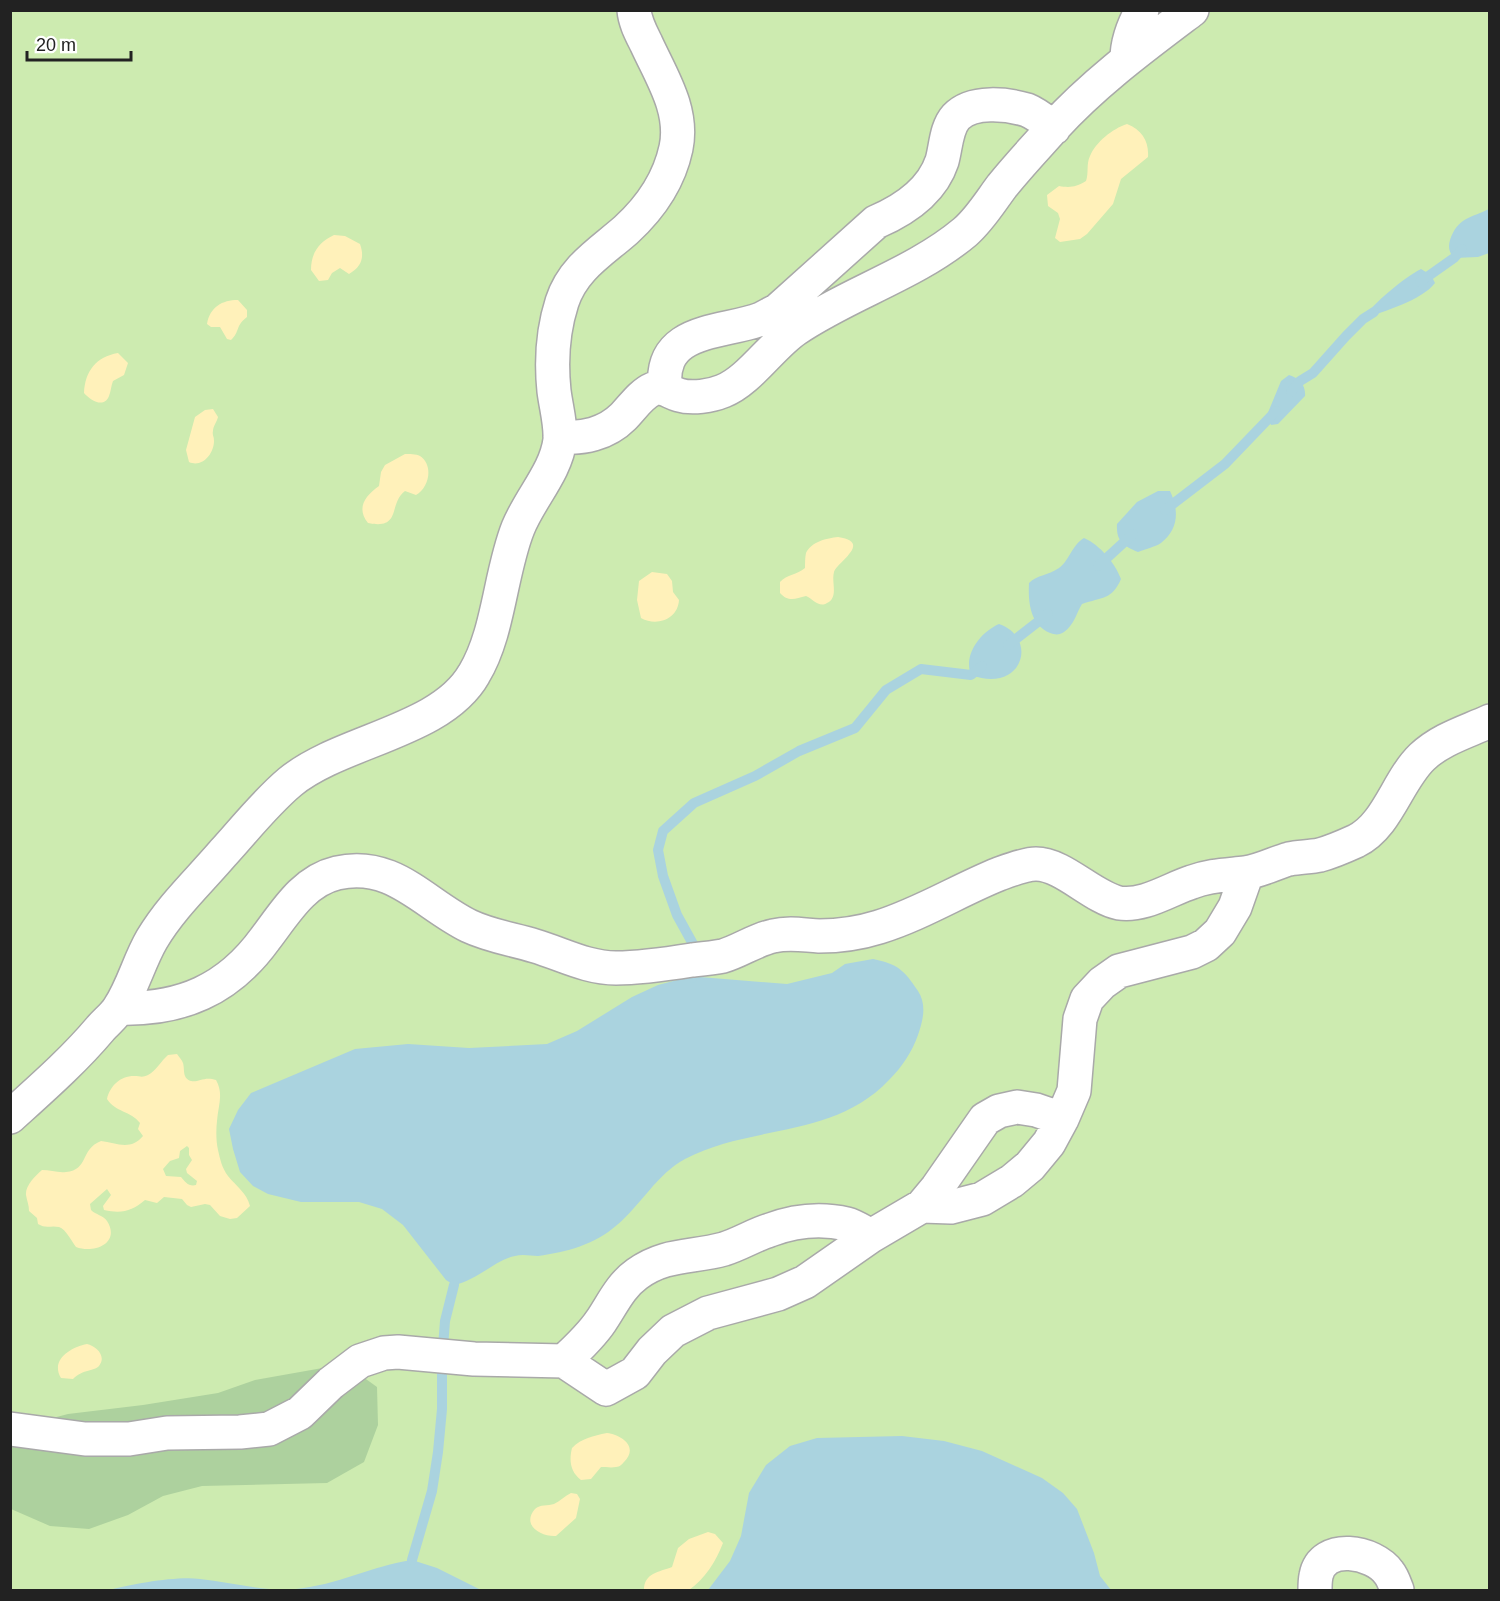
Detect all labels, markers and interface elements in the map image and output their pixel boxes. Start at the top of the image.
scale bar [27,24,130,62]
text: 20 m [36,35,76,55]

